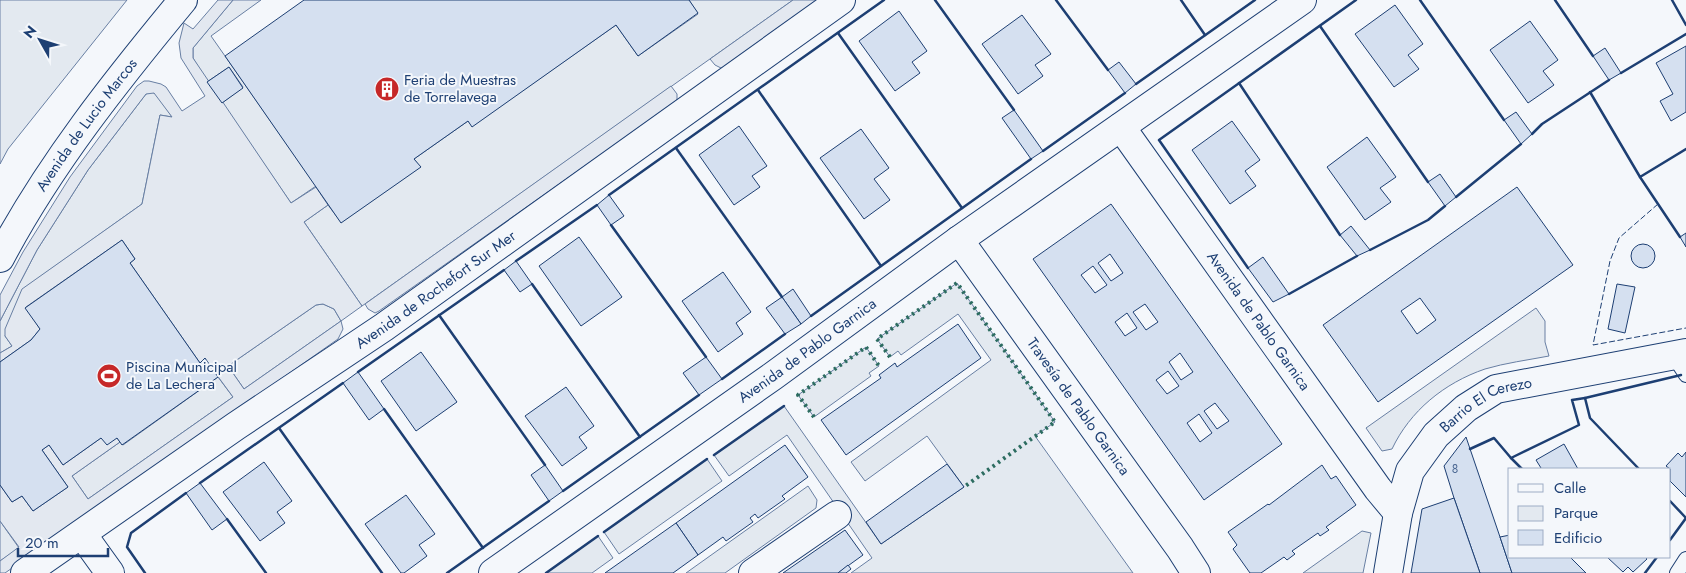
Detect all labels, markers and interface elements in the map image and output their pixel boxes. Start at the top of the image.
north arrow [15,15,65,65]
text: N [19,21,41,42]
street label: Avenida de Lucio Marcos [31,54,142,196]
place label: Feria de Muestras de Torrelavega [404,69,516,108]
building icon: Feria de Muestras de Torrelavega [374,76,400,102]
street label: Avenida de Rochefort Sur Mer [351,225,521,354]
street label: Avenida de Pablo Garnica [1202,247,1316,395]
street label: Avenida de Pablo Garnica [734,293,881,408]
street label: Travesía de Pablo Garnica [1022,333,1135,480]
place label: Piscina Municipal de La Lechera [126,356,237,395]
sports icon: Piscina Municipal de La Lechera [96,363,122,389]
street label: Barrio El Cerezo [1435,371,1534,438]
house number: 8 [1452,460,1458,478]
legend [1508,468,1671,558]
text: Calle [1554,477,1586,499]
text: Parque [1554,502,1598,524]
scale bar [18,526,108,558]
text: Edificio [1554,527,1602,549]
text: 20 m [25,532,59,554]

